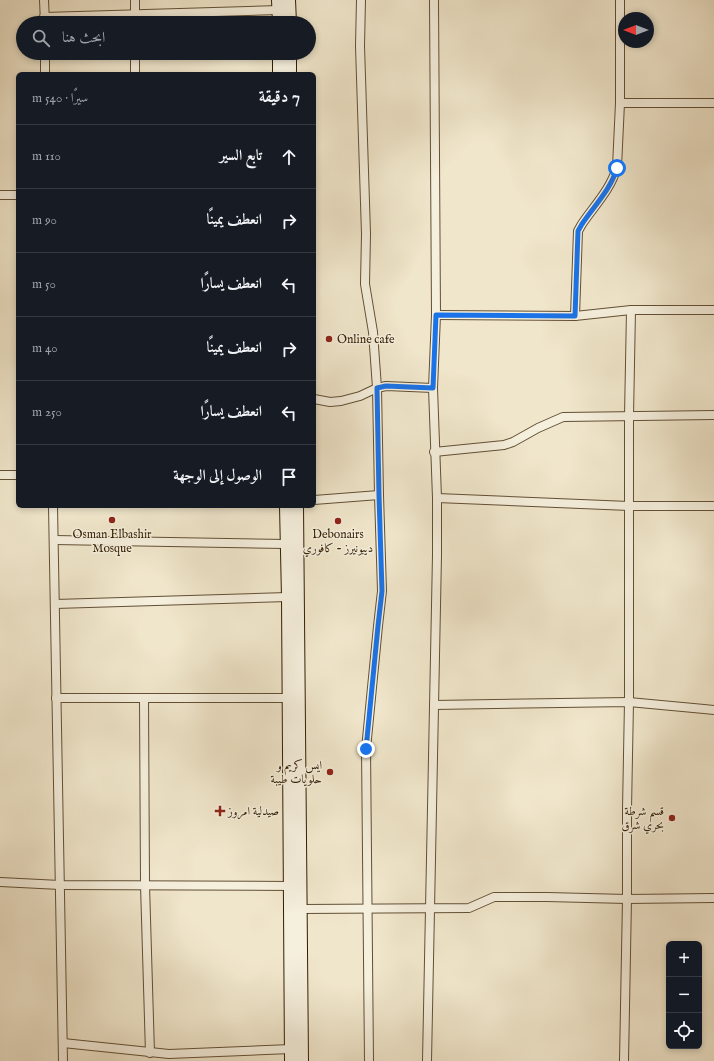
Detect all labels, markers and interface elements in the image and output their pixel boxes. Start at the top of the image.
north arrow [618,12,654,48]
search box [16,16,316,60]
icon: search [30,27,52,49]
text: ابحث هنا [62,28,105,47]
text: 7 دقيقة [259,87,300,108]
text: سيرًا · 540 m [32,90,88,107]
text: تابع السير [220,146,262,165]
icon: ahead [278,146,300,168]
text: 110 m [32,148,61,165]
route start [608,159,626,177]
text: انعطف يمينًا [206,210,262,229]
icon: right [278,210,300,232]
text: 90 m [32,212,57,229]
text: انعطف يسارًا [200,274,262,293]
icon: left [278,274,300,296]
text: 50 m [32,276,56,293]
place label: Online cafe [337,332,395,347]
marker: Online cafe [324,334,334,344]
text: انعطف يمينًا [206,338,262,357]
icon: right [278,338,300,360]
text: 40 m [32,340,58,357]
text: انعطف يسارًا [200,402,262,421]
icon: left [278,402,300,424]
text: 250 m [32,404,62,421]
text: الوصول إلى الوجهة [173,466,262,485]
icon: arrive [278,466,300,488]
marker: Osman Elbashir Mosque [107,515,117,525]
marker: Debonairs ديبونيرز - كافوري [333,516,343,526]
place label: Osman Elbashir Mosque [72,527,152,557]
place label: Debonairs ديبونيرز - كافوري [303,527,373,558]
route end [357,740,375,758]
place label: ايس كريم و حلويات طيبة [270,758,322,787]
marker: ايس كريم و حلويات طيبة [325,767,335,777]
place label: صيدلية امروز [227,804,279,820]
place label: قسم شرطة بحري شرق [621,804,664,835]
marker: صيدلية امروز [215,806,225,816]
marker: قسم شرطة بحري شرق [667,813,677,823]
map controls [666,941,702,1049]
button: + [666,941,702,977]
button: − [666,977,702,1013]
button: locate [666,1013,702,1049]

